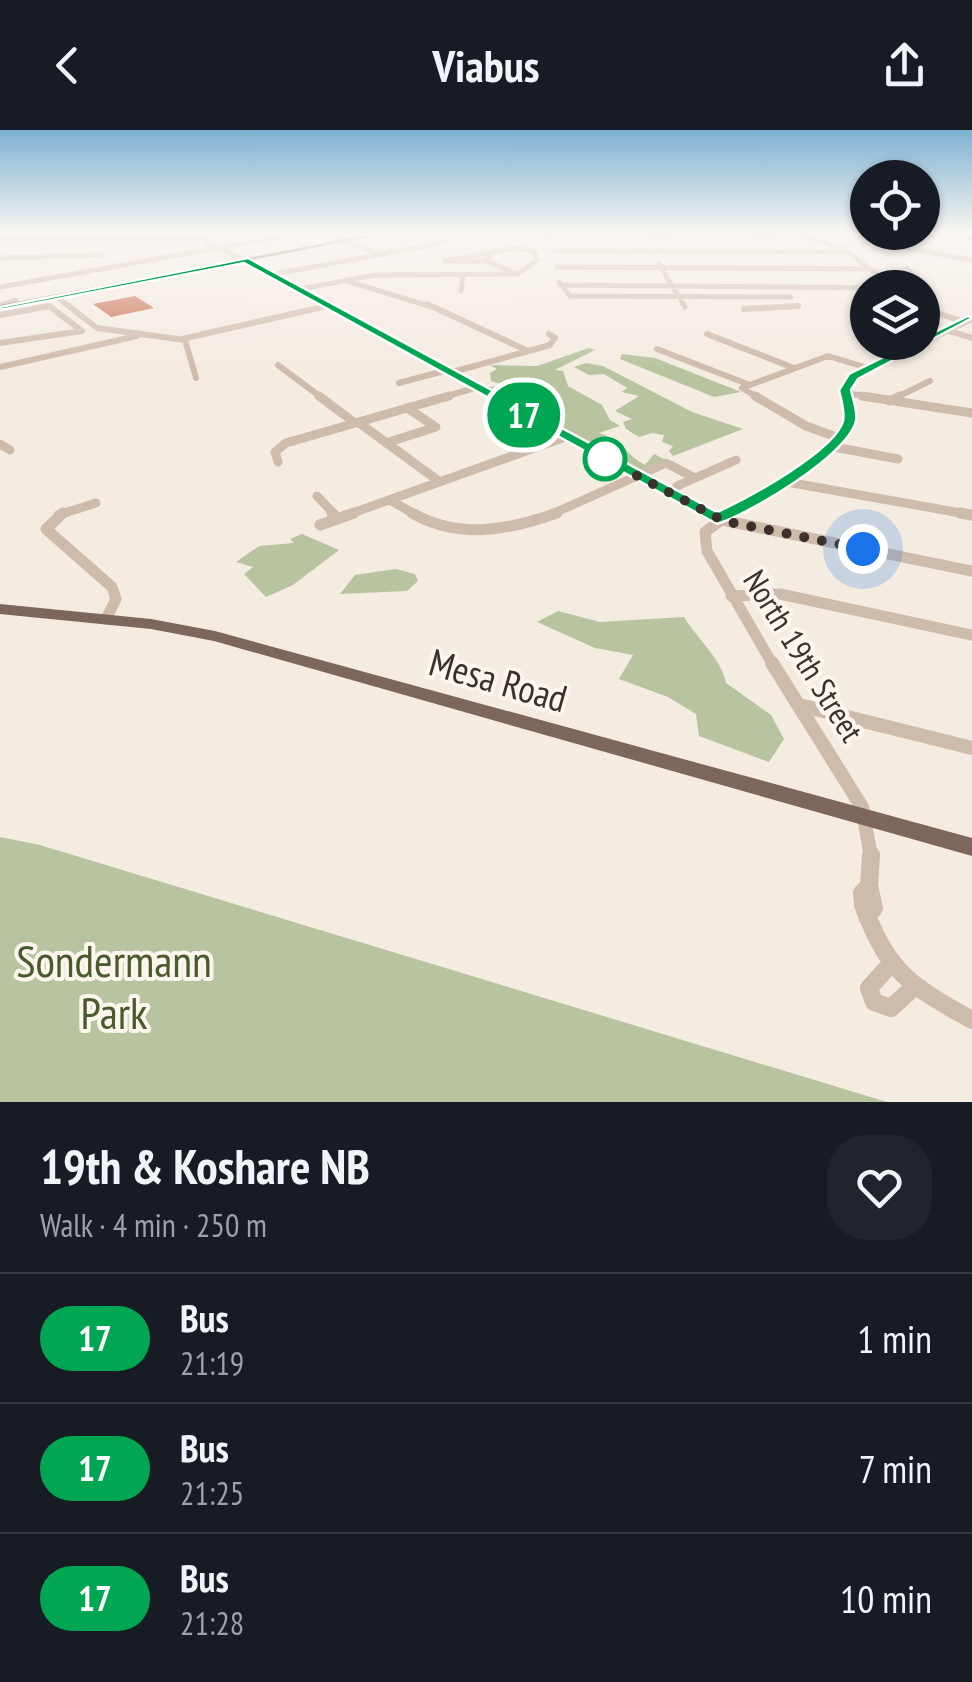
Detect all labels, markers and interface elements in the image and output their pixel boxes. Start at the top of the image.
text: Viabus [432,36,540,94]
icon: back [40,38,95,93]
icon: share [877,38,932,93]
map controls [850,160,940,360]
button: locate [850,160,940,250]
button: layers [850,270,940,360]
line badge: 17 [479,382,569,448]
text: 17 [507,392,541,438]
unlabelled marker [584,438,626,480]
your location [838,524,888,574]
street label: North 19th Street [734,562,873,749]
street label: Mesa Road [424,637,573,723]
park label: Sondermann Park [16,931,212,1041]
text: 19th & Koshare NB [40,1135,370,1197]
button: heart [827,1135,932,1240]
text: Walk · 4 min · 250 m [40,1204,267,1246]
text: Bus [180,1293,229,1342]
text: 1 min [857,1314,932,1363]
text: 17 [78,1315,112,1361]
text: 21:19 [180,1342,244,1384]
text: Bus [180,1423,229,1472]
text: 7 min [859,1444,932,1493]
text: 17 [78,1445,112,1491]
text: 21:25 [180,1472,244,1514]
text: Bus [180,1553,229,1602]
text: 10 min [840,1574,932,1623]
text: 17 [78,1575,112,1621]
text: 21:28 [180,1602,244,1644]

